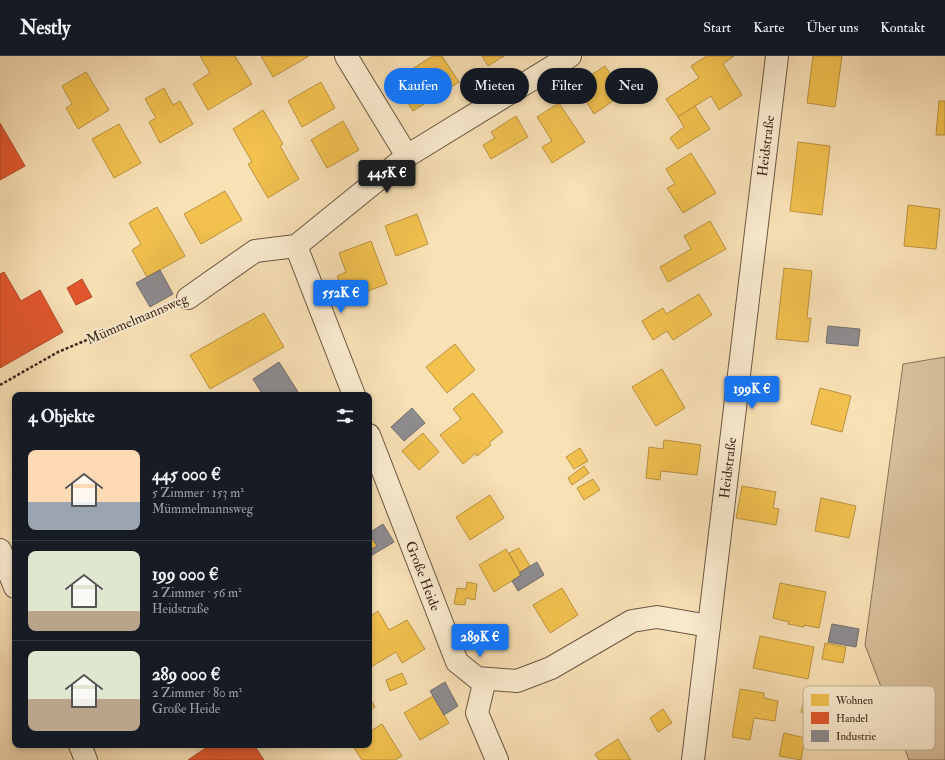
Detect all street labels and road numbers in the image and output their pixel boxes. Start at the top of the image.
street label: Heidstraße [754,114,778,178]
street label: Mümmelmannsweg [84,289,191,348]
street label: Heidstraße [716,436,740,500]
street label: Große Heide [402,539,444,614]

